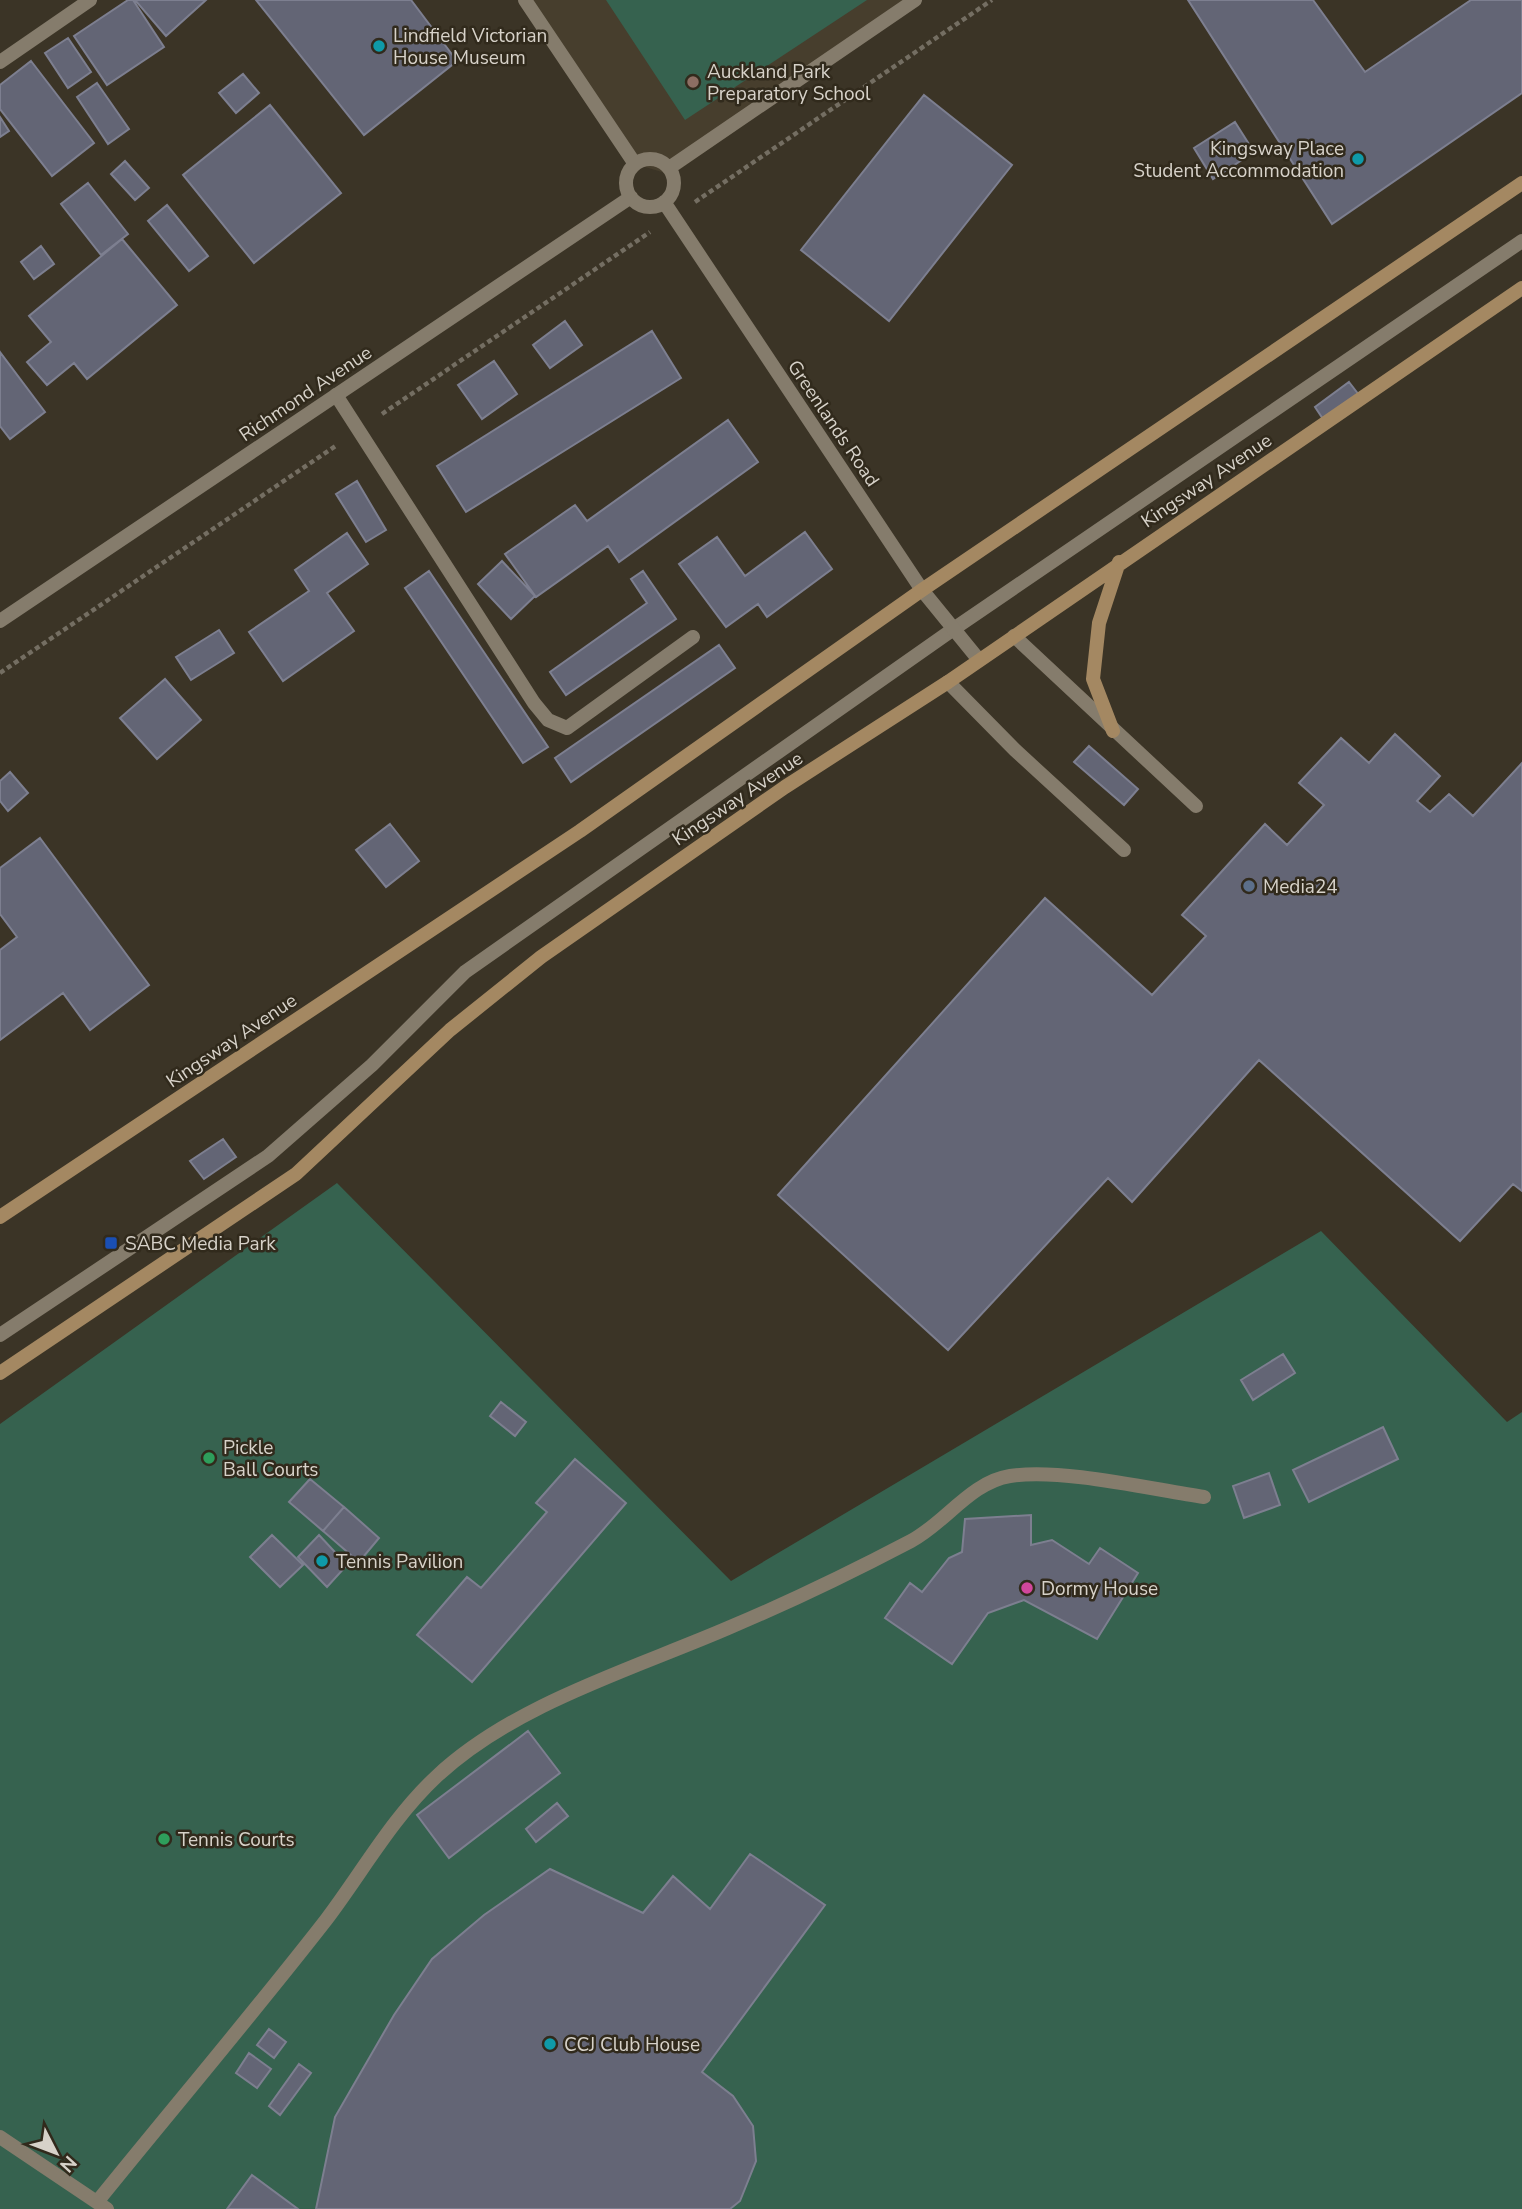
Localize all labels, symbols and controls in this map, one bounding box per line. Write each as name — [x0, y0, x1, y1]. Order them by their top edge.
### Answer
place label: Lindfield Victorian House Museum — [393, 23, 547, 71]
marker: Lindfield Victorian House Museum — [371, 38, 387, 54]
place label: Auckland Park Preparatory School — [707, 59, 871, 107]
marker: Auckland Park Preparatory School — [685, 74, 701, 90]
place label: Kingsway Place Student Accommodation — [1133, 136, 1344, 184]
marker: Kingsway Place Student Accommodation — [1350, 151, 1366, 167]
street label: Richmond Avenue — [234, 340, 377, 448]
street label: Greenlands Road — [781, 355, 885, 492]
street label: Kingsway Avenue — [1136, 427, 1277, 534]
street label: Kingsway Avenue — [667, 745, 808, 852]
place label: Media24 — [1263, 874, 1338, 900]
marker: Media24 — [1241, 878, 1257, 894]
street label: Kingsway Avenue — [161, 987, 302, 1094]
place label: SABC Media Park — [125, 1231, 276, 1257]
marker: SABC Media Park — [103, 1235, 119, 1251]
place label: Pickle Ball Courts — [223, 1435, 318, 1483]
marker: Pickle Ball Courts — [201, 1450, 217, 1466]
place label: Tennis Pavilion — [336, 1549, 463, 1575]
marker: Tennis Pavilion — [314, 1553, 330, 1569]
place label: Dormy House — [1041, 1576, 1158, 1602]
marker: Dormy House — [1019, 1580, 1035, 1596]
place label: Tennis Courts — [178, 1827, 295, 1853]
marker: Tennis Courts — [156, 1831, 172, 1847]
place label: CCJ Club House — [564, 2032, 700, 2058]
marker: CCJ Club House — [542, 2036, 558, 2052]
north arrow — [21, 2118, 91, 2188]
text: N — [53, 2150, 82, 2178]

